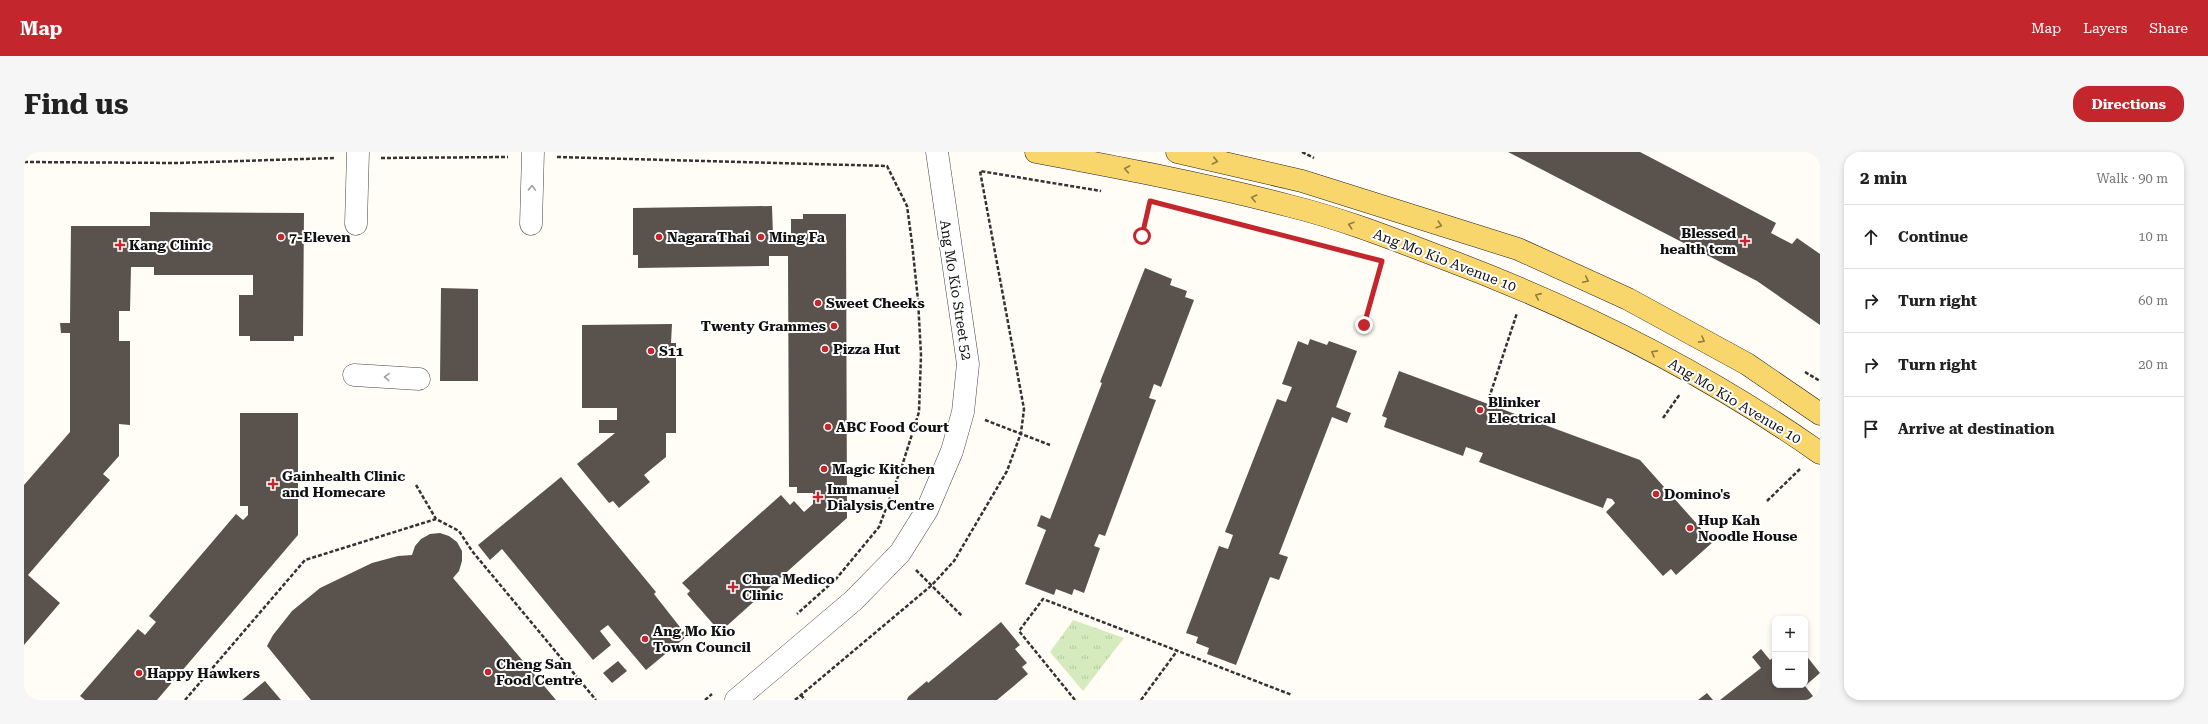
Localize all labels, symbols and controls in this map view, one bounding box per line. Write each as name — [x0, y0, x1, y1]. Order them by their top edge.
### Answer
text: Map — [20, 17, 62, 40]
text: Map — [2031, 20, 2061, 36]
text: Layers — [2083, 20, 2127, 36]
text: Share — [2149, 20, 2188, 36]
button: Directions — [2073, 86, 2184, 122]
text: Find us — [24, 88, 128, 121]
one-way arrow — [1212, 156, 1219, 164]
one-way arrow — [1124, 166, 1130, 174]
text: 2 min — [1860, 168, 1907, 188]
text: Walk · 90 m — [2096, 171, 2168, 186]
one-way arrow — [527, 185, 536, 191]
one-way arrow — [1251, 194, 1257, 202]
street label: Ang Mo Kio Street 52 — [937, 219, 975, 361]
one-way arrow — [1435, 220, 1442, 229]
one-way arrow — [1347, 221, 1354, 230]
street label: Ang Mo Kio Avenue 10 — [1371, 225, 1519, 295]
place label: Blessed health tcm — [1660, 225, 1737, 257]
icon: ahead — [1860, 226, 1882, 248]
route start — [1133, 227, 1151, 245]
text: Continue — [1898, 228, 1968, 246]
place label: 7-Eleven — [289, 229, 351, 245]
place label: NagaraThai — [667, 229, 750, 245]
place label: Ming Fa — [769, 229, 826, 245]
text: 10 m — [2138, 229, 2168, 244]
marker: 7-Eleven — [276, 232, 286, 242]
marker: NagaraThai — [654, 232, 664, 242]
marker: Ming Fa — [756, 232, 766, 242]
marker: Blessed health tcm — [1739, 235, 1751, 247]
place label: Kang Clinic — [129, 237, 211, 253]
marker: Kang Clinic — [114, 239, 126, 251]
one-way arrow — [1582, 275, 1590, 283]
icon: right — [1860, 290, 1882, 312]
text: Turn right — [1898, 292, 1977, 310]
one-way arrow — [1534, 293, 1542, 301]
text: 60 m — [2138, 293, 2168, 308]
place label: Sweet Cheeks — [826, 295, 925, 311]
marker: Sweet Cheeks — [813, 298, 823, 308]
route end — [1355, 316, 1373, 334]
place label: Twenty Grammes — [701, 318, 826, 334]
marker: Twenty Grammes — [829, 321, 839, 331]
one-way arrow — [1698, 335, 1705, 342]
place label: Pizza Hut — [833, 341, 900, 357]
place label: S11 — [659, 343, 684, 359]
marker: Pizza Hut — [820, 344, 830, 354]
marker: S11 — [646, 346, 656, 356]
one-way arrow — [1651, 350, 1658, 358]
icon: right — [1860, 354, 1882, 376]
street label: Ang Mo Kio Avenue 10 — [1666, 355, 1804, 447]
text: Turn right — [1898, 356, 1977, 374]
text: 20 m — [2138, 357, 2168, 372]
one-way arrow — [384, 373, 390, 382]
place label: Blinker Electrical — [1488, 394, 1556, 426]
marker: Blinker Electrical — [1475, 405, 1485, 415]
icon: arrive — [1860, 418, 1882, 440]
place label: ABC Food Court — [836, 419, 949, 435]
text: Arrive at destination — [1898, 420, 2054, 438]
marker: ABC Food Court — [823, 422, 833, 432]
place label: Magic Kitchen — [832, 461, 936, 477]
marker: Magic Kitchen — [819, 464, 829, 474]
place label: Gainhealth Clinic and Homecare — [282, 468, 405, 500]
marker: Gainhealth Clinic and Homecare — [267, 478, 279, 490]
place label: Immanuel Dialysis Centre — [827, 481, 934, 513]
place label: Domino's — [1664, 486, 1730, 502]
marker: Domino's — [1651, 489, 1661, 499]
marker: Immanuel Dialysis Centre — [812, 491, 824, 503]
place label: Hup Kah Noodle House — [1698, 512, 1798, 544]
marker: Hup Kah Noodle House — [1685, 523, 1695, 533]
place label: Chua Medico Clinic — [742, 571, 835, 603]
marker: Chua Medico Clinic — [727, 581, 739, 593]
map controls — [1772, 616, 1808, 688]
button: + — [1772, 616, 1808, 652]
place label: Ang Mo Kio Town Council — [653, 623, 751, 655]
marker: Ang Mo Kio Town Council — [640, 634, 650, 644]
button: − — [1772, 652, 1808, 688]
place label: Cheng San Food Centre — [496, 656, 583, 688]
place label: Happy Hawkers — [147, 665, 260, 681]
marker: Cheng San Food Centre — [483, 667, 493, 677]
marker: Happy Hawkers — [134, 668, 144, 678]

